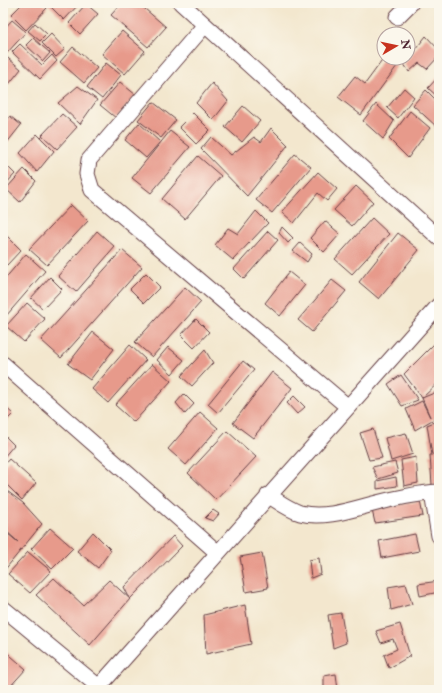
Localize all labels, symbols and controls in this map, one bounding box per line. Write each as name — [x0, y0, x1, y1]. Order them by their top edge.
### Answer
north arrow — [376, 26, 416, 66]
text: N — [398, 38, 413, 52]

